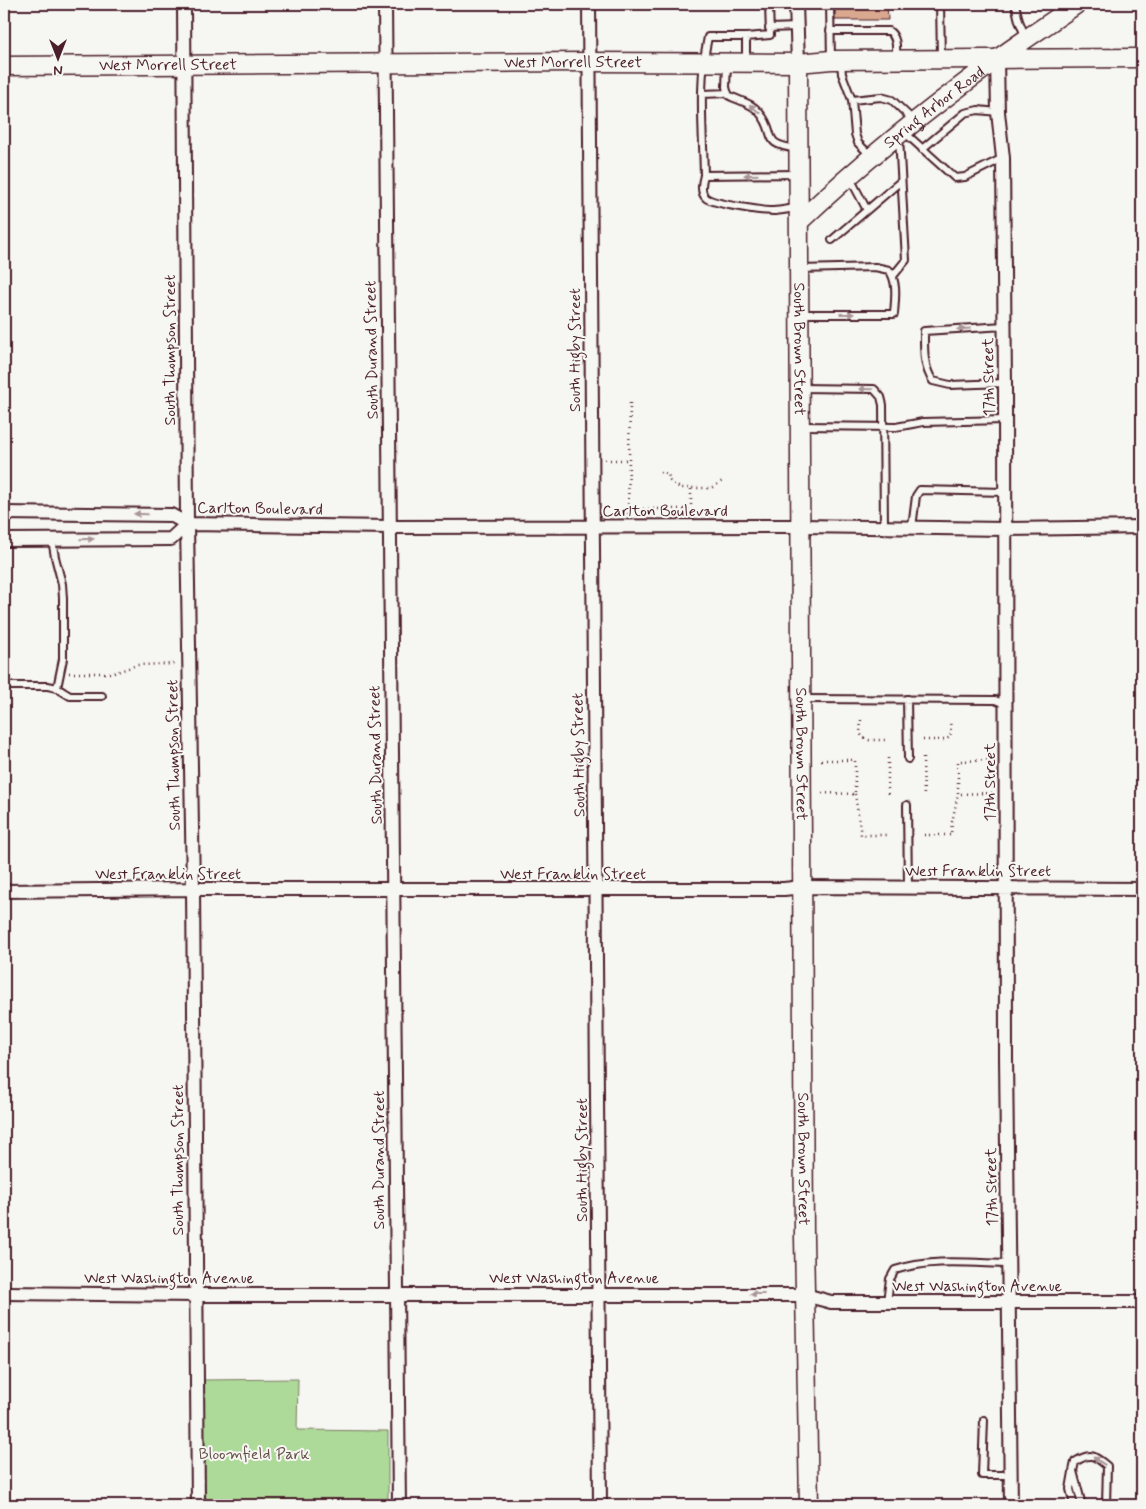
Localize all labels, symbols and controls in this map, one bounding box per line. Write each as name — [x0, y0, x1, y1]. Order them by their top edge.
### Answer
north arrow — [32, 32, 82, 82]
street label: West Morrell Street — [504, 51, 643, 73]
street label: West Morrell Street — [99, 54, 238, 76]
text: N — [53, 61, 63, 79]
street label: Spring Arbor Road — [879, 61, 989, 153]
one-way arrow — [748, 104, 761, 114]
one-way arrow — [742, 171, 758, 179]
street label: South Thompson Street — [160, 274, 181, 426]
street label: South Durand Street — [360, 280, 384, 420]
street label: South Brown Street — [789, 282, 810, 416]
street label: South Higby Street — [565, 288, 587, 412]
one-way arrow — [839, 310, 855, 318]
one-way arrow — [956, 325, 972, 333]
street label: 17th Street — [978, 337, 1000, 417]
one-way arrow — [858, 385, 874, 393]
street label: Carlton Boulevard — [197, 497, 323, 521]
street label: Carlton Boulevard — [602, 501, 728, 522]
one-way arrow — [133, 510, 149, 518]
one-way arrow — [80, 535, 96, 543]
street label: South Thompson Street — [162, 679, 186, 831]
street label: South Durand Street — [364, 685, 388, 825]
street label: South Brown Street — [791, 687, 812, 821]
street label: South Higby Street — [567, 693, 592, 817]
street label: 17th Street — [980, 742, 1001, 821]
street label: West Franklin Street — [905, 861, 1051, 882]
street label: West Franklin Street — [95, 864, 241, 885]
street label: West Franklin Street — [500, 864, 646, 885]
street label: South Thompson Street — [168, 1084, 189, 1236]
street label: South Durand Street — [369, 1091, 390, 1229]
street label: South Brown Street — [793, 1092, 814, 1226]
street label: South Higby Street — [572, 1098, 594, 1222]
street label: 17th Street — [981, 1147, 1003, 1227]
street label: West Washington Avenue — [84, 1268, 254, 1290]
street label: West Washington Avenue — [489, 1268, 659, 1290]
street label: West Washington Avenue — [892, 1276, 1062, 1298]
one-way arrow — [748, 1290, 764, 1298]
park label: Bloomfield Park — [198, 1444, 310, 1465]
one-way arrow — [1092, 1456, 1106, 1466]

